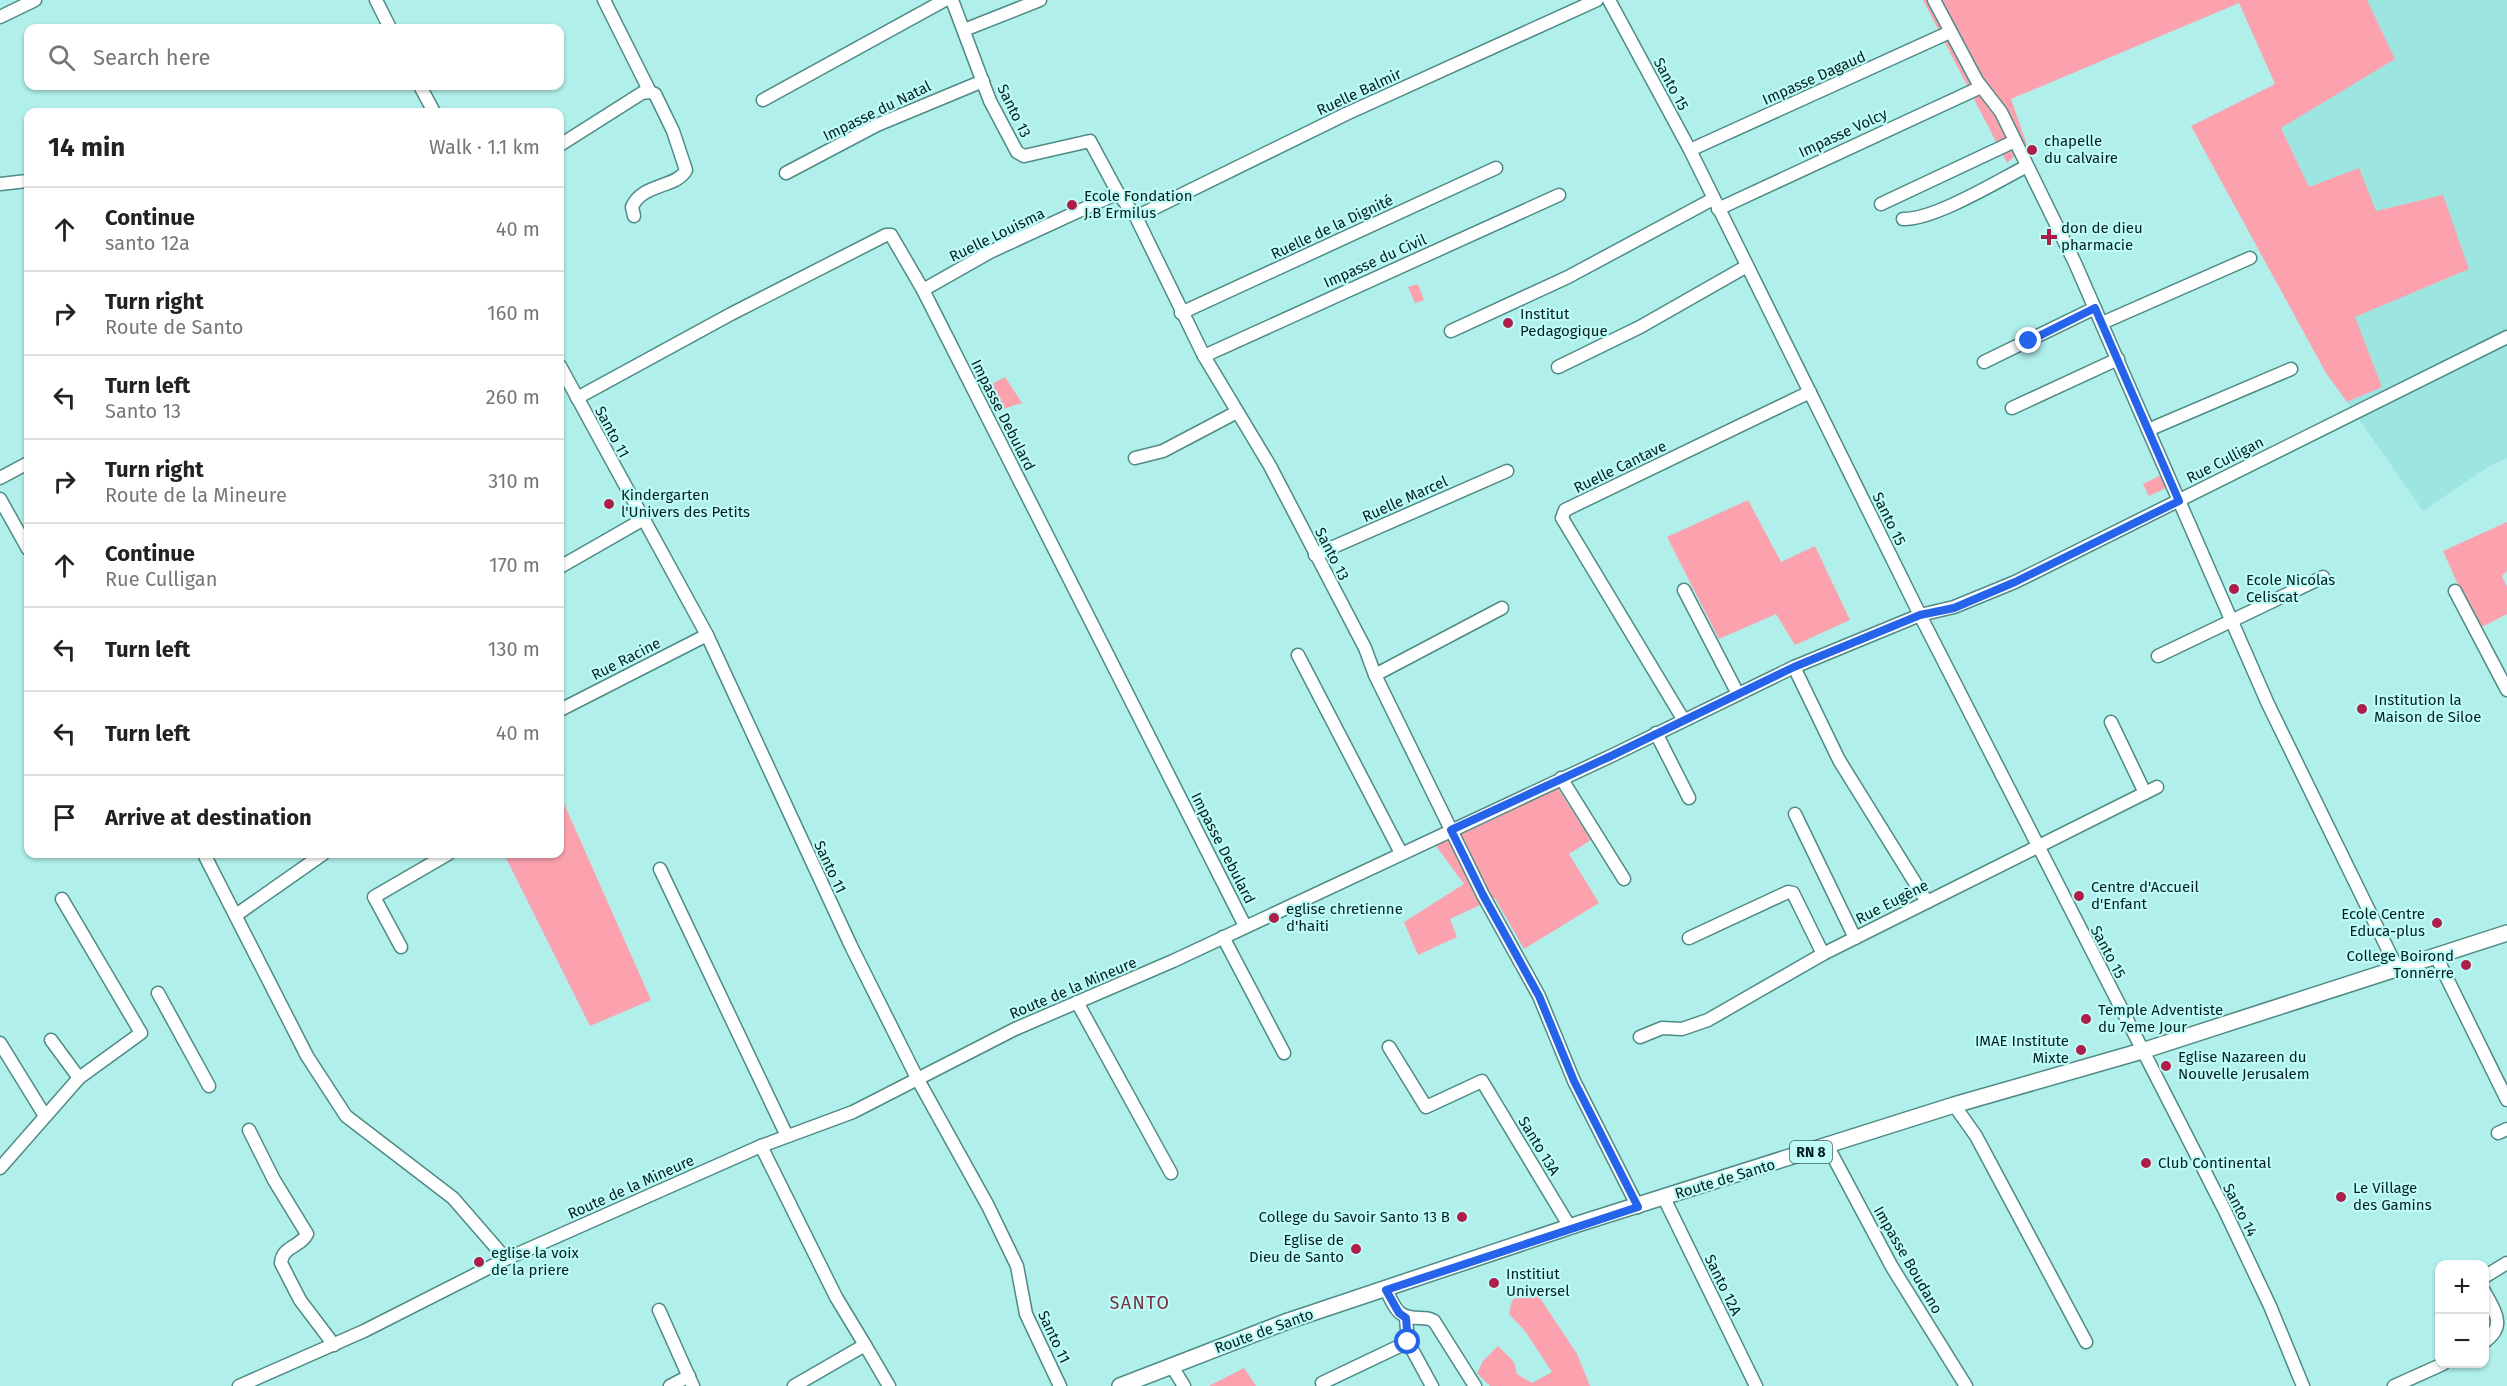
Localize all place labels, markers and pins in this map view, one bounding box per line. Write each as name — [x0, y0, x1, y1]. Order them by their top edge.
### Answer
place label: chapelle du calvaire — [2044, 132, 2118, 167]
marker: chapelle du calvaire — [2025, 143, 2039, 157]
place label: Ecole Fondation J.B Ermilus — [1084, 187, 1193, 222]
marker: Ecole Fondation J.B Ermilus — [1065, 198, 1079, 212]
place label: don de dieu pharmacie — [2061, 219, 2143, 254]
marker: don de dieu pharmacie — [2042, 230, 2056, 244]
place label: Institut Pedagogique — [1520, 305, 1608, 340]
marker: Institut Pedagogique — [1501, 316, 1515, 330]
place label: Kindergarten l'Univers des Petits — [621, 486, 750, 521]
marker: Kindergarten l'Univers des Petits — [602, 497, 616, 511]
place label: Ecole Nicolas Celiscat — [2246, 571, 2335, 606]
marker: Ecole Nicolas Celiscat — [2227, 582, 2241, 596]
place label: Institution la Maison de Siloe — [2374, 691, 2481, 726]
marker: Institution la Maison de Siloe — [2355, 702, 2369, 716]
place label: Centre d'Accueil d'Enfant — [2091, 878, 2199, 913]
marker: Centre d'Accueil d'Enfant — [2072, 889, 2086, 903]
place label: eglise chretienne d'haiti — [1286, 900, 1403, 935]
place label: Ecole Centre Educa-plus — [2341, 905, 2425, 940]
marker: eglise chretienne d'haiti — [1267, 911, 1281, 925]
marker: Ecole Centre Educa-plus — [2430, 916, 2444, 930]
place label: College Boirond Tonnerre — [2347, 947, 2454, 982]
marker: College Boirond Tonnerre — [2459, 958, 2473, 972]
place label: Temple Adventiste du 7eme Jour — [2098, 1001, 2223, 1036]
marker: Temple Adventiste du 7eme Jour — [2079, 1012, 2093, 1026]
place label: IMAE Institute Mixte — [1975, 1032, 2069, 1067]
marker: IMAE Institute Mixte — [2074, 1043, 2088, 1057]
place label: Eglise Nazareen du Nouvelle Jerusalem — [2178, 1048, 2310, 1083]
marker: Eglise Nazareen du Nouvelle Jerusalem — [2159, 1059, 2173, 1073]
place label: Club Continental — [2158, 1154, 2272, 1172]
marker: Club Continental — [2139, 1156, 2153, 1170]
place label: Le Village des Gamins — [2353, 1179, 2432, 1214]
marker: Le Village des Gamins — [2334, 1190, 2348, 1204]
place label: College du Savoir Santo 13 B — [1259, 1208, 1450, 1226]
marker: College du Savoir Santo 13 B — [1455, 1210, 1469, 1224]
place label: Eglise de Dieu de Santo — [1249, 1231, 1344, 1266]
marker: Eglise de Dieu de Santo — [1349, 1242, 1363, 1256]
place label: eglise la voix de la priere — [491, 1244, 580, 1279]
marker: eglise la voix de la priere — [472, 1255, 486, 1269]
place label: Institiut Universel — [1506, 1265, 1570, 1300]
marker: Institiut Universel — [1487, 1276, 1501, 1290]

